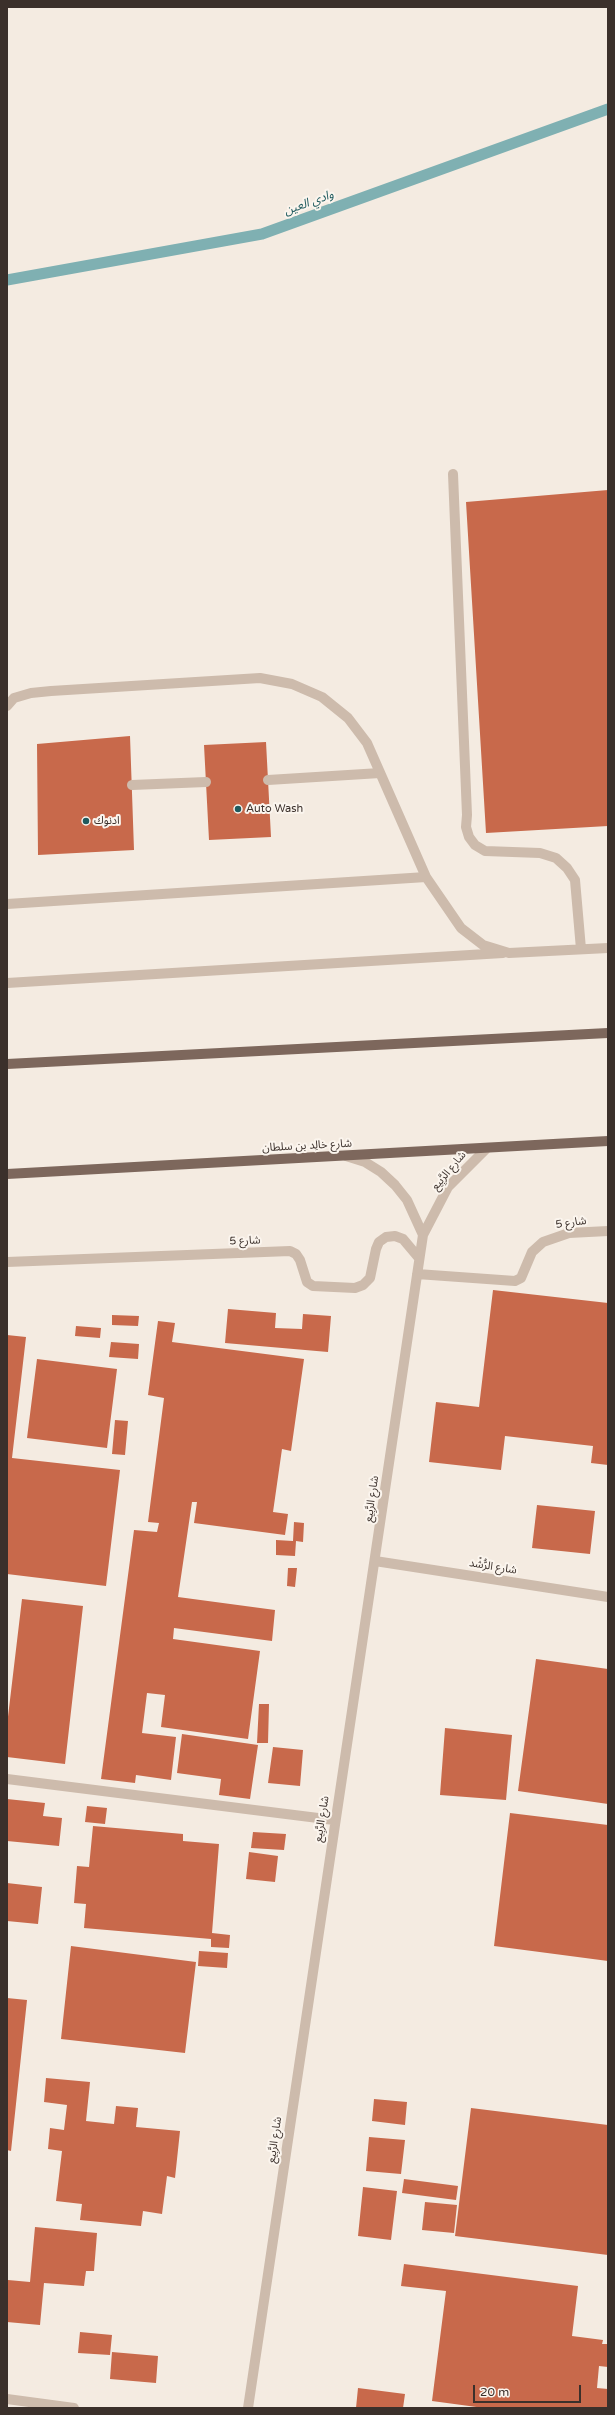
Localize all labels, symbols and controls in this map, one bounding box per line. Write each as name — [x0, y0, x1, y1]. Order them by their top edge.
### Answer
water label: وادي العين — [282, 187, 336, 219]
place label: Auto Wash — [246, 802, 303, 816]
marker: Auto Wash — [233, 804, 243, 814]
place label: ادنوك — [94, 814, 120, 828]
marker: ادنوك — [81, 816, 91, 826]
street label: شارع خالِد بن سلطان — [262, 1137, 352, 1155]
street label: شارع الرَّبِيع — [429, 1149, 469, 1193]
street label: شارع 5 — [555, 1214, 587, 1232]
street label: شارع 5 — [229, 1234, 261, 1248]
street label: شارع الرَّبِيع — [362, 1475, 382, 1523]
street label: شارع الرُّشْد — [468, 1557, 518, 1577]
street label: شارع الرَّبِيع — [312, 1795, 332, 1843]
street label: شارع الرَّبِيع — [265, 2116, 285, 2164]
scale bar — [475, 2377, 583, 2403]
text: 20 m — [480, 2385, 509, 2399]

